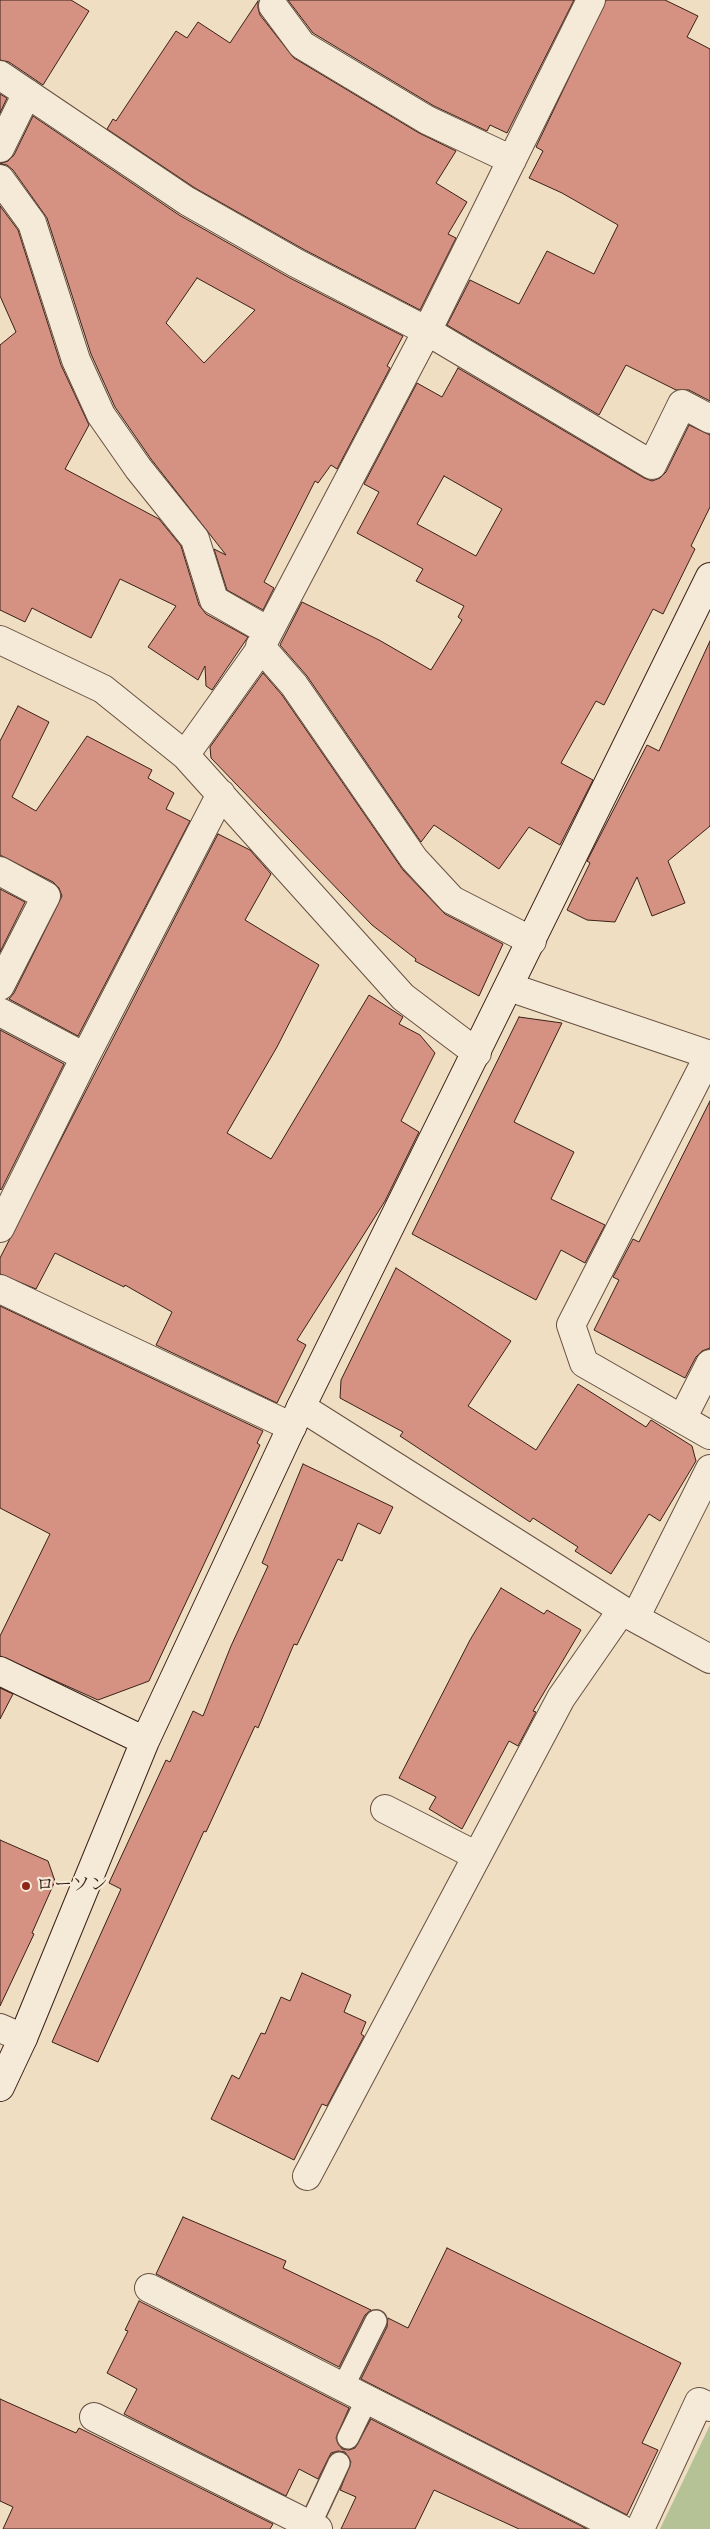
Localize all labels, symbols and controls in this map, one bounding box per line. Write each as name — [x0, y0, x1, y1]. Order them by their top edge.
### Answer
place label: ローソン — [36, 1875, 108, 1897]
marker: ローソン — [20, 1880, 32, 1892]

